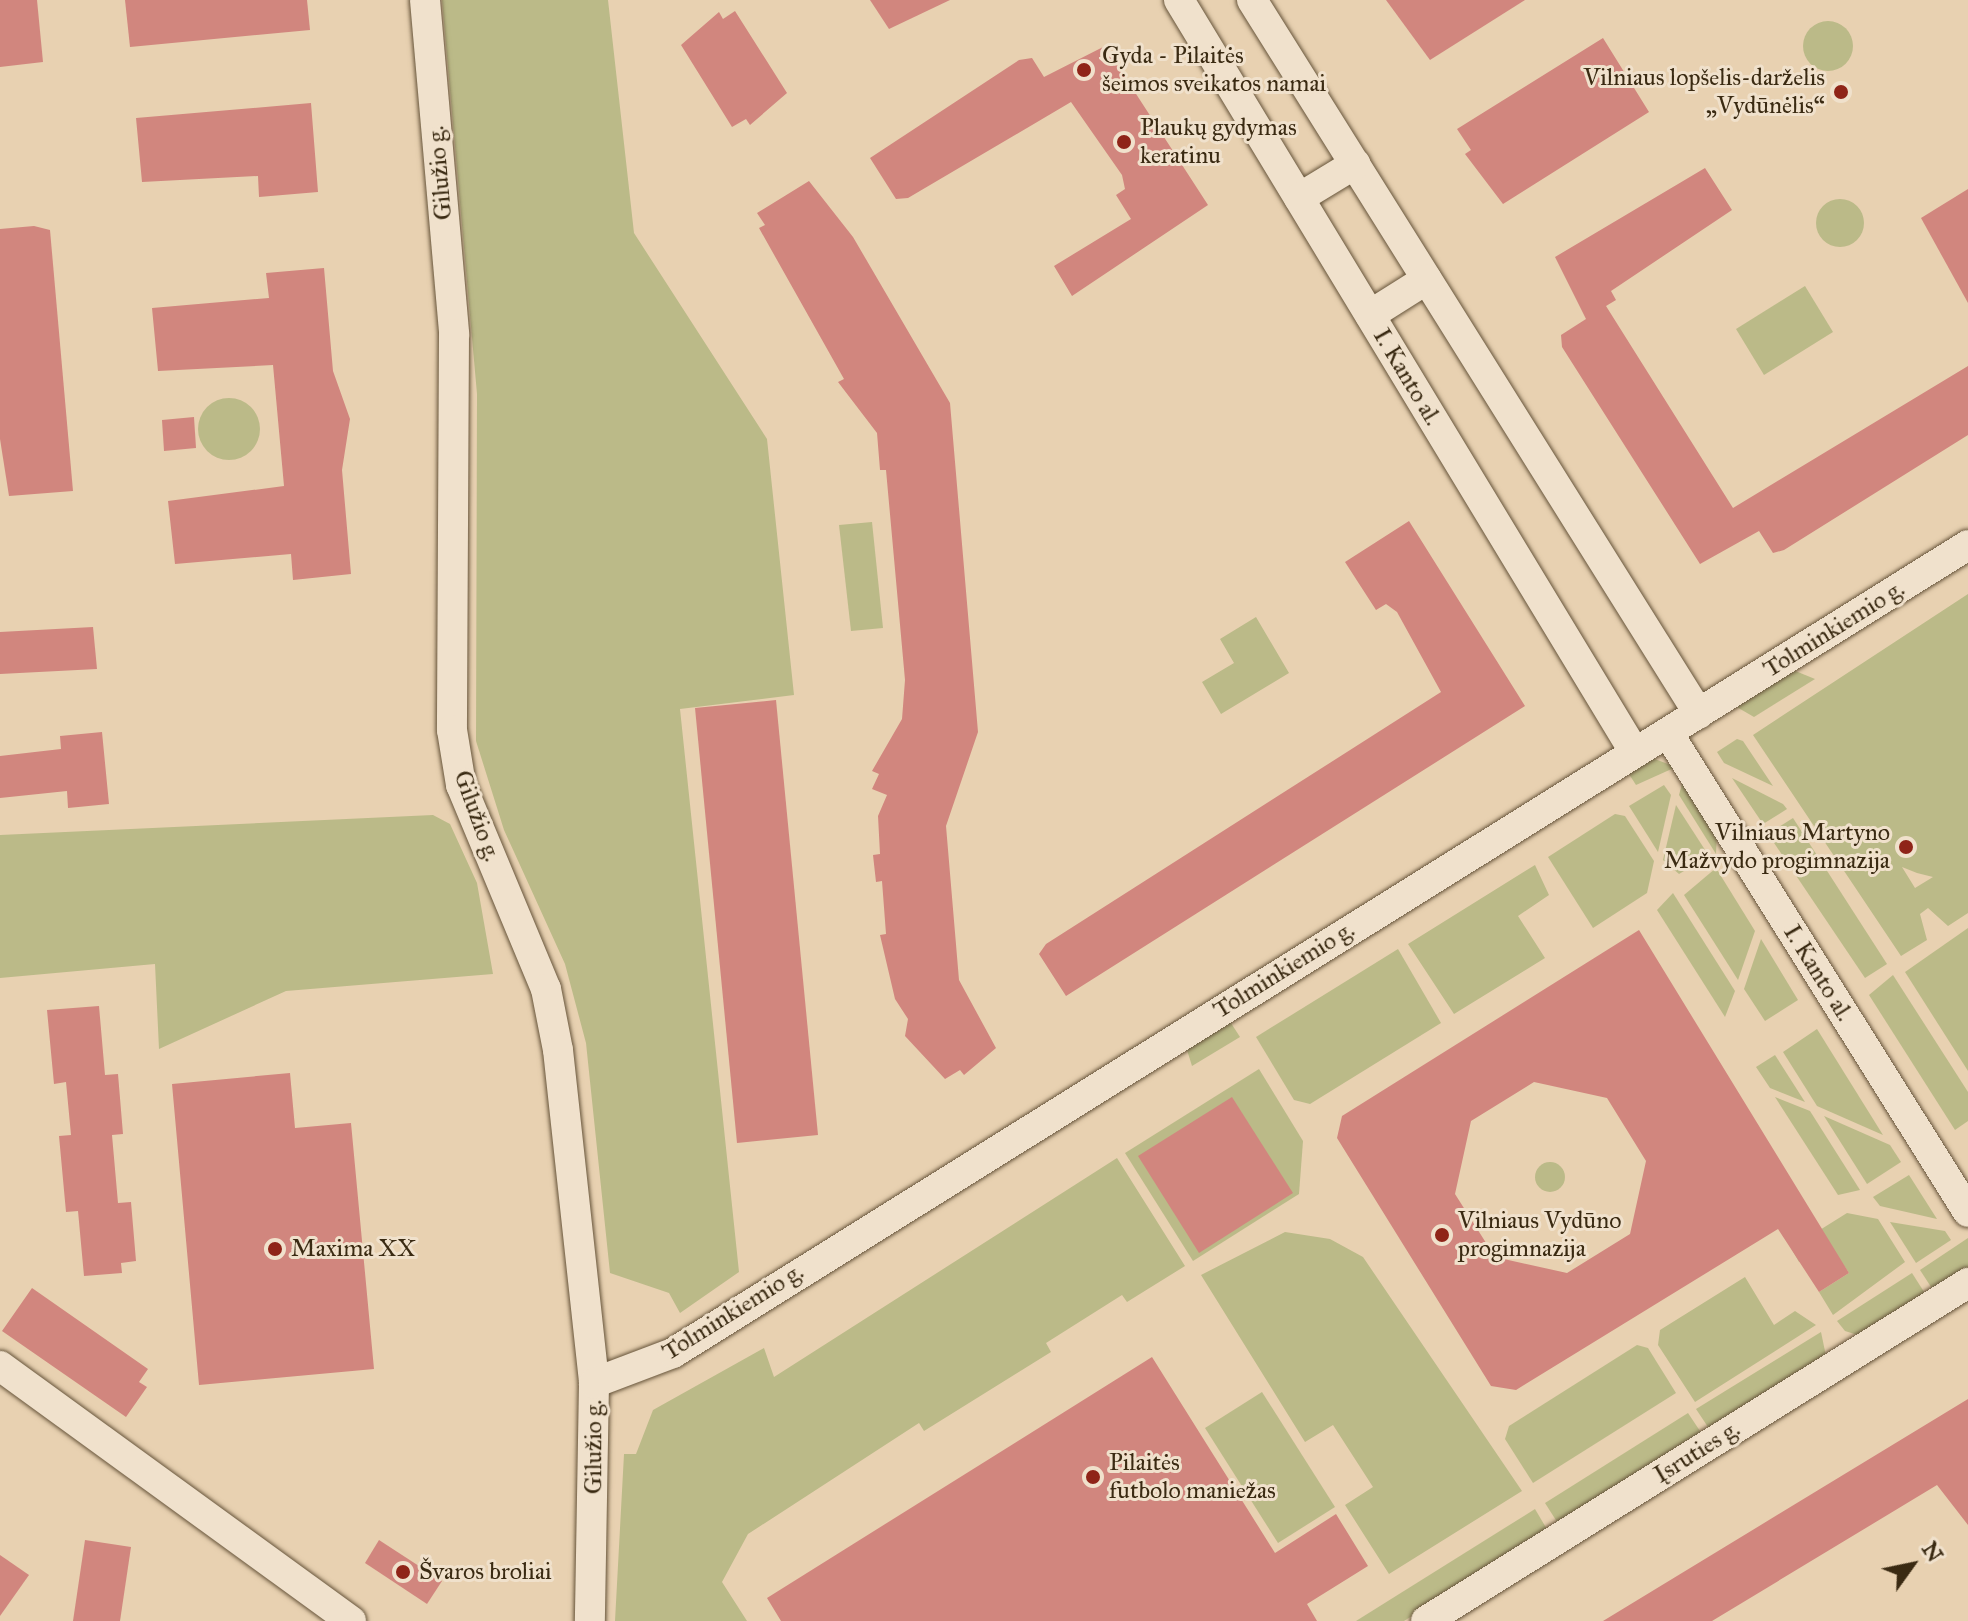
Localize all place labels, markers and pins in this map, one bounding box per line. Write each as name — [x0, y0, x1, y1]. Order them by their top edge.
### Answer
place label: Gyda - Pilaitės šeimos sveikatos namai — [1102, 42, 1326, 98]
marker: Gyda - Pilaitės šeimos sveikatos namai — [1073, 59, 1095, 81]
place label: Vilniaus lopšelis-darželis „Vydūnėlis“ — [1584, 64, 1825, 120]
marker: Vilniaus lopšelis-darželis „Vydūnėlis“ — [1832, 83, 1850, 101]
place label: Plaukų gydymas keratinu — [1140, 114, 1297, 170]
marker: Plaukų gydymas keratinu — [1115, 133, 1133, 151]
place label: Vilniaus Martyno Mažvydo progimnazija — [1664, 819, 1890, 875]
marker: Vilniaus Martyno Mažvydo progimnazija — [1897, 838, 1915, 856]
place label: Vilniaus Vydūno progimnazija — [1458, 1207, 1621, 1263]
marker: Vilniaus Vydūno progimnazija — [1433, 1226, 1451, 1244]
place label: Maxima XX — [291, 1235, 416, 1263]
marker: Maxima XX — [266, 1240, 284, 1258]
place label: Pilaitės futbolo maniežas — [1109, 1449, 1276, 1505]
marker: Pilaitės futbolo maniežas — [1084, 1468, 1102, 1486]
place label: Švaros broliai — [419, 1558, 552, 1586]
marker: Švaros broliai — [394, 1563, 412, 1581]

